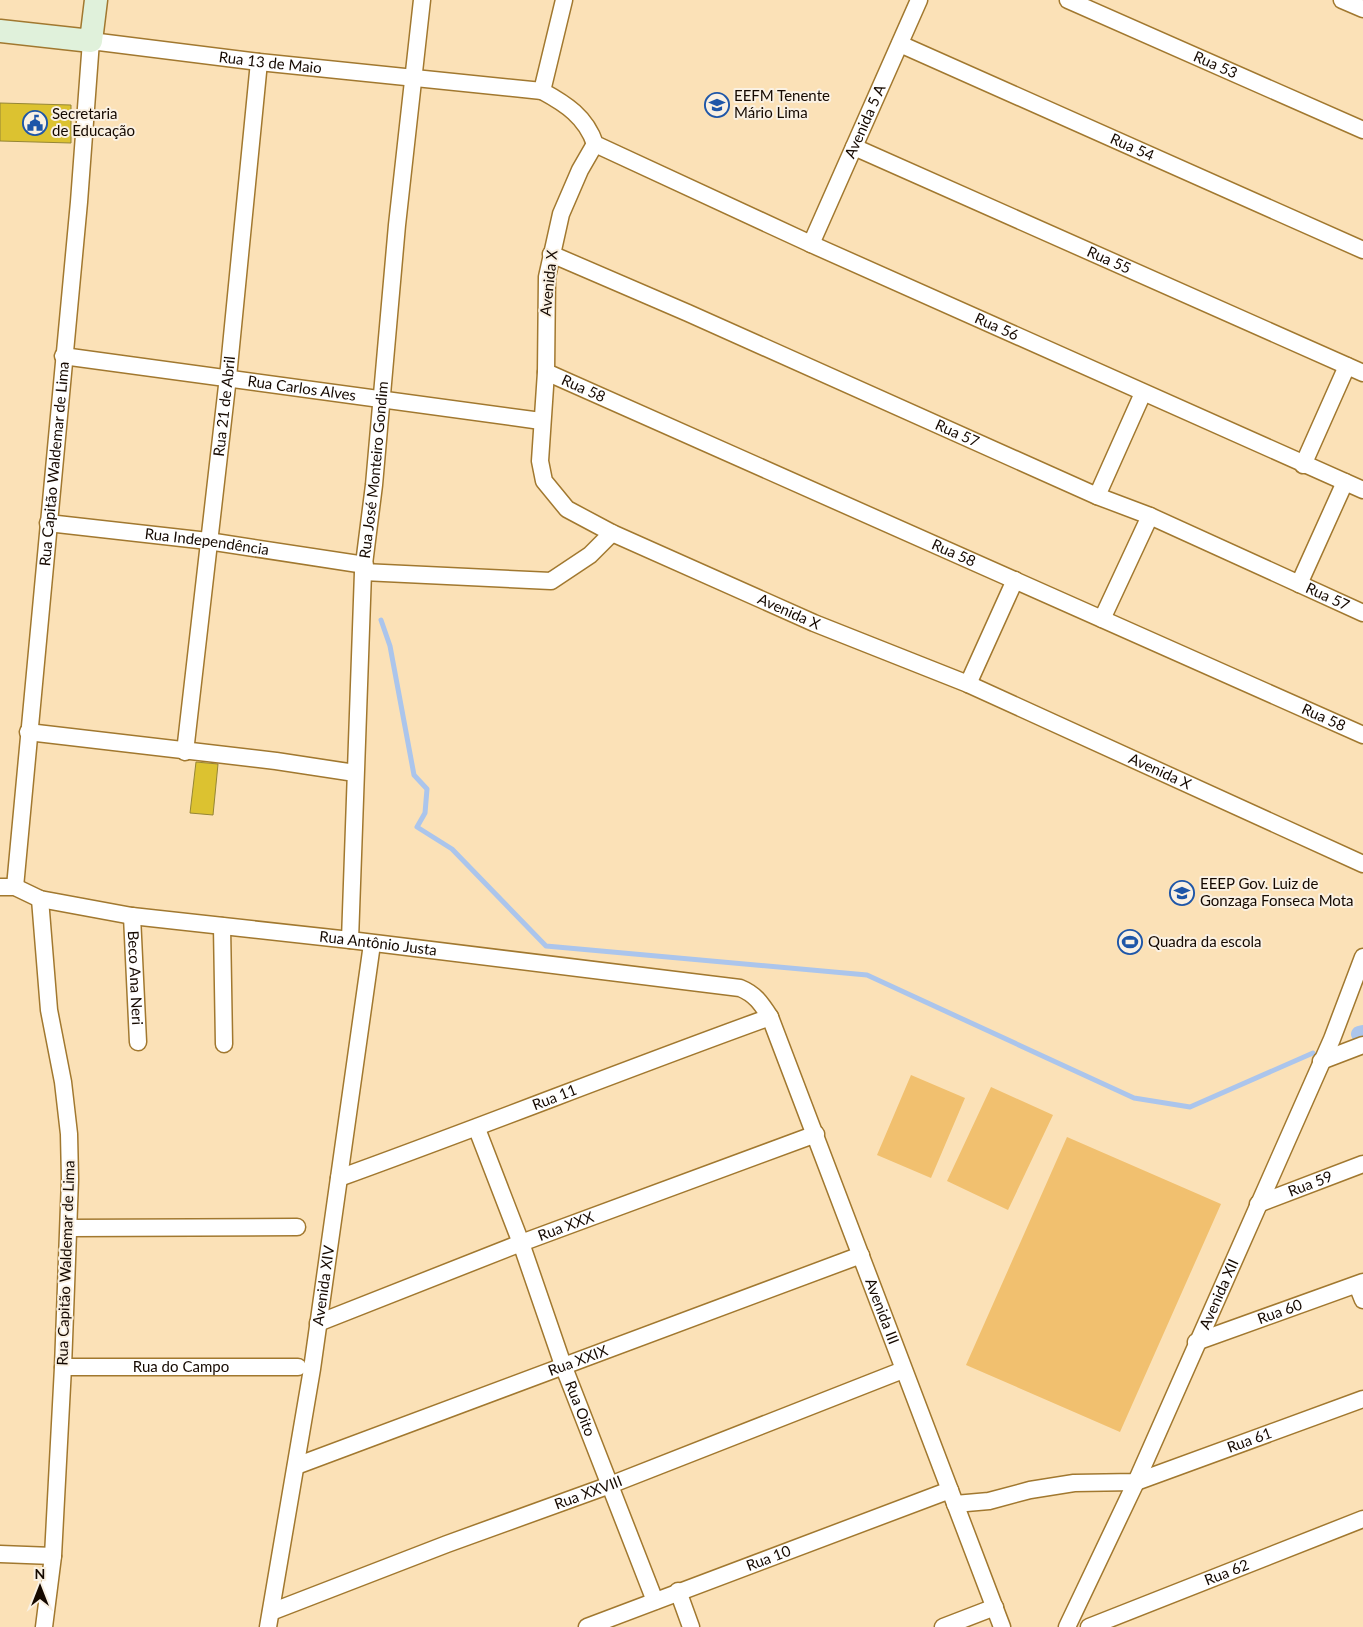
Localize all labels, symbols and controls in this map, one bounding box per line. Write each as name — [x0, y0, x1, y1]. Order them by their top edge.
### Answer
street label: Rua 53 — [1191, 46, 1240, 82]
street label: Rua 13 de Maio — [218, 47, 323, 76]
street label: Avenida 5 A — [840, 81, 889, 161]
place label: EEFM Tenente Mário Lima — [734, 86, 830, 121]
school or university icon: EEFM Tenente Mário Lima — [704, 92, 730, 118]
place label: Secretaria de Educação — [52, 104, 135, 139]
public building icon: Secretaria de Educação — [22, 110, 48, 136]
street label: Rua 54 — [1108, 129, 1158, 164]
street label: Rua 55 — [1085, 242, 1134, 277]
street label: Avenida X — [536, 249, 560, 317]
street label: Rua 56 — [972, 308, 1022, 344]
street label: Rua 21 de Abril — [209, 355, 238, 457]
street label: Rua Capitão Waldemar de Lima — [35, 361, 72, 567]
street label: Rua 58 — [559, 370, 609, 405]
street label: Rua Carlos Alves — [247, 371, 357, 404]
street label: Rua José Monteiro Gondim — [355, 380, 391, 559]
street label: Rua 57 — [933, 415, 983, 450]
street label: Rua Independência — [144, 524, 270, 558]
street label: Rua 58 — [929, 535, 979, 570]
street label: Rua 57 — [1303, 578, 1353, 614]
street label: Avenida X — [755, 589, 823, 633]
street label: Rua 58 — [1299, 699, 1349, 734]
street label: Avenida X — [1126, 749, 1195, 793]
place label: EEEP Gov. Luiz de Gonzaga Fonseca Mota — [1200, 874, 1354, 909]
school or university icon: EEEP Gov. Luiz de Gonzaga Fonseca Mota — [1169, 880, 1195, 906]
street label: Rua Antônio Justa — [319, 927, 438, 959]
sports icon: Quadra da escola — [1117, 929, 1143, 955]
street label: Beco Ana Neri — [125, 930, 147, 1025]
place label: Quadra da escola — [1148, 932, 1261, 950]
street label: Rua 11 — [529, 1080, 579, 1113]
street label: Rua Capitão Waldemar de Lima — [52, 1160, 78, 1366]
street label: Rua 59 — [1285, 1166, 1335, 1200]
street label: Rua XXX — [535, 1207, 596, 1244]
street label: Avenida XIV — [308, 1243, 337, 1327]
street label: Avenida XII — [1195, 1256, 1242, 1332]
street label: Avenida III — [862, 1275, 904, 1347]
street label: Rua 60 — [1255, 1295, 1304, 1327]
street label: Rua XXIX — [545, 1340, 610, 1379]
street label: Rua do Campo — [133, 1357, 229, 1375]
street label: Rua Oito — [562, 1378, 600, 1439]
street label: Rua 61 — [1224, 1423, 1274, 1456]
street label: Rua XXVIII — [552, 1471, 625, 1512]
street label: Rua 10 — [743, 1541, 793, 1574]
street label: Rua 62 — [1202, 1555, 1251, 1589]
north arrow — [15, 1562, 65, 1612]
text: N — [35, 1565, 45, 1582]

